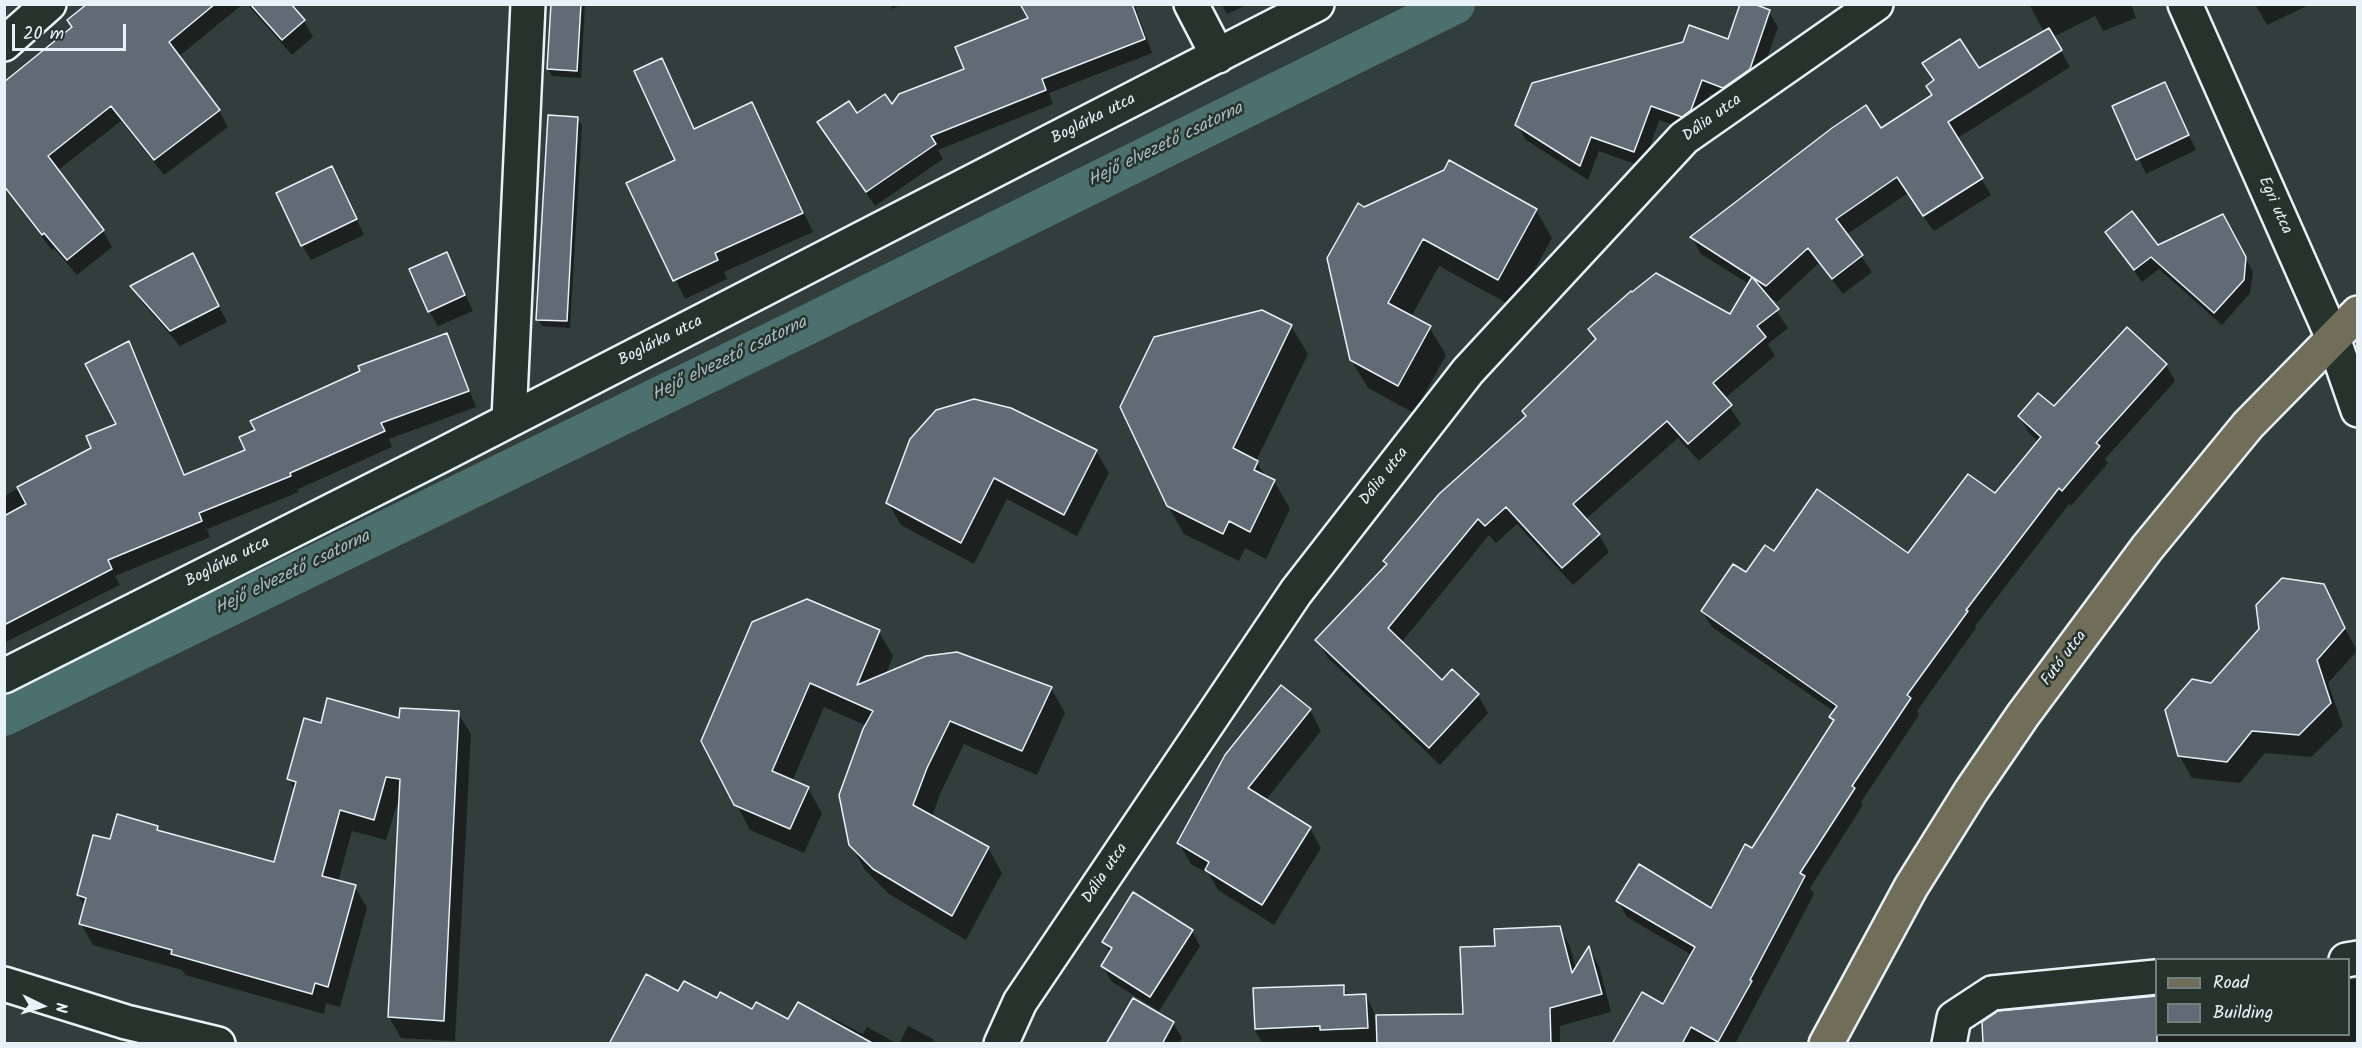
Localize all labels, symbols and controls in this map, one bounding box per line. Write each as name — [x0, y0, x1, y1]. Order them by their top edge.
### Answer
scale bar — [15, 12, 129, 50]
text: 20 m — [23, 20, 64, 49]
street label: Boglárka utca — [1049, 91, 1139, 149]
street label: Dália utca — [1680, 91, 1746, 147]
water label: Hejő elvezető csatorna — [1085, 99, 1247, 193]
street label: Egri utca — [2253, 174, 2295, 238]
street label: Boglárka utca — [616, 313, 706, 371]
water label: Hejő elvezető csatorna — [649, 313, 811, 407]
street label: Dália utca — [1356, 444, 1414, 510]
water label: Hejő elvezető csatorna — [212, 527, 374, 621]
street label: Boglárka utca — [183, 534, 273, 592]
street label: Futó utca — [2038, 628, 2092, 690]
street label: Dália utca — [1079, 840, 1133, 908]
legend — [2155, 958, 2350, 1036]
text: Road — [2213, 969, 2249, 998]
north arrow — [12, 976, 72, 1036]
text: Building — [2213, 999, 2273, 1028]
text: N — [48, 1001, 73, 1014]

